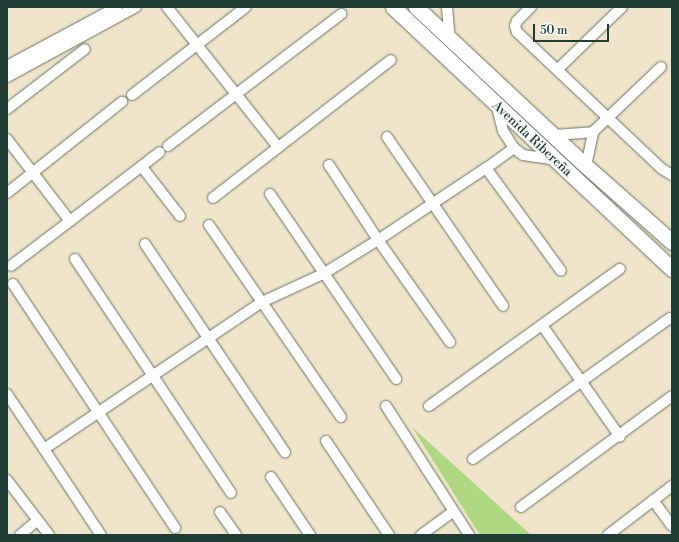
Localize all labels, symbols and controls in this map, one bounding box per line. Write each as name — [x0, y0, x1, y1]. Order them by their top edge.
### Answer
scale bar — [535, 16, 611, 42]
text: 50 m — [540, 23, 568, 38]
street label: Avenida Ribereña — [489, 98, 575, 180]

